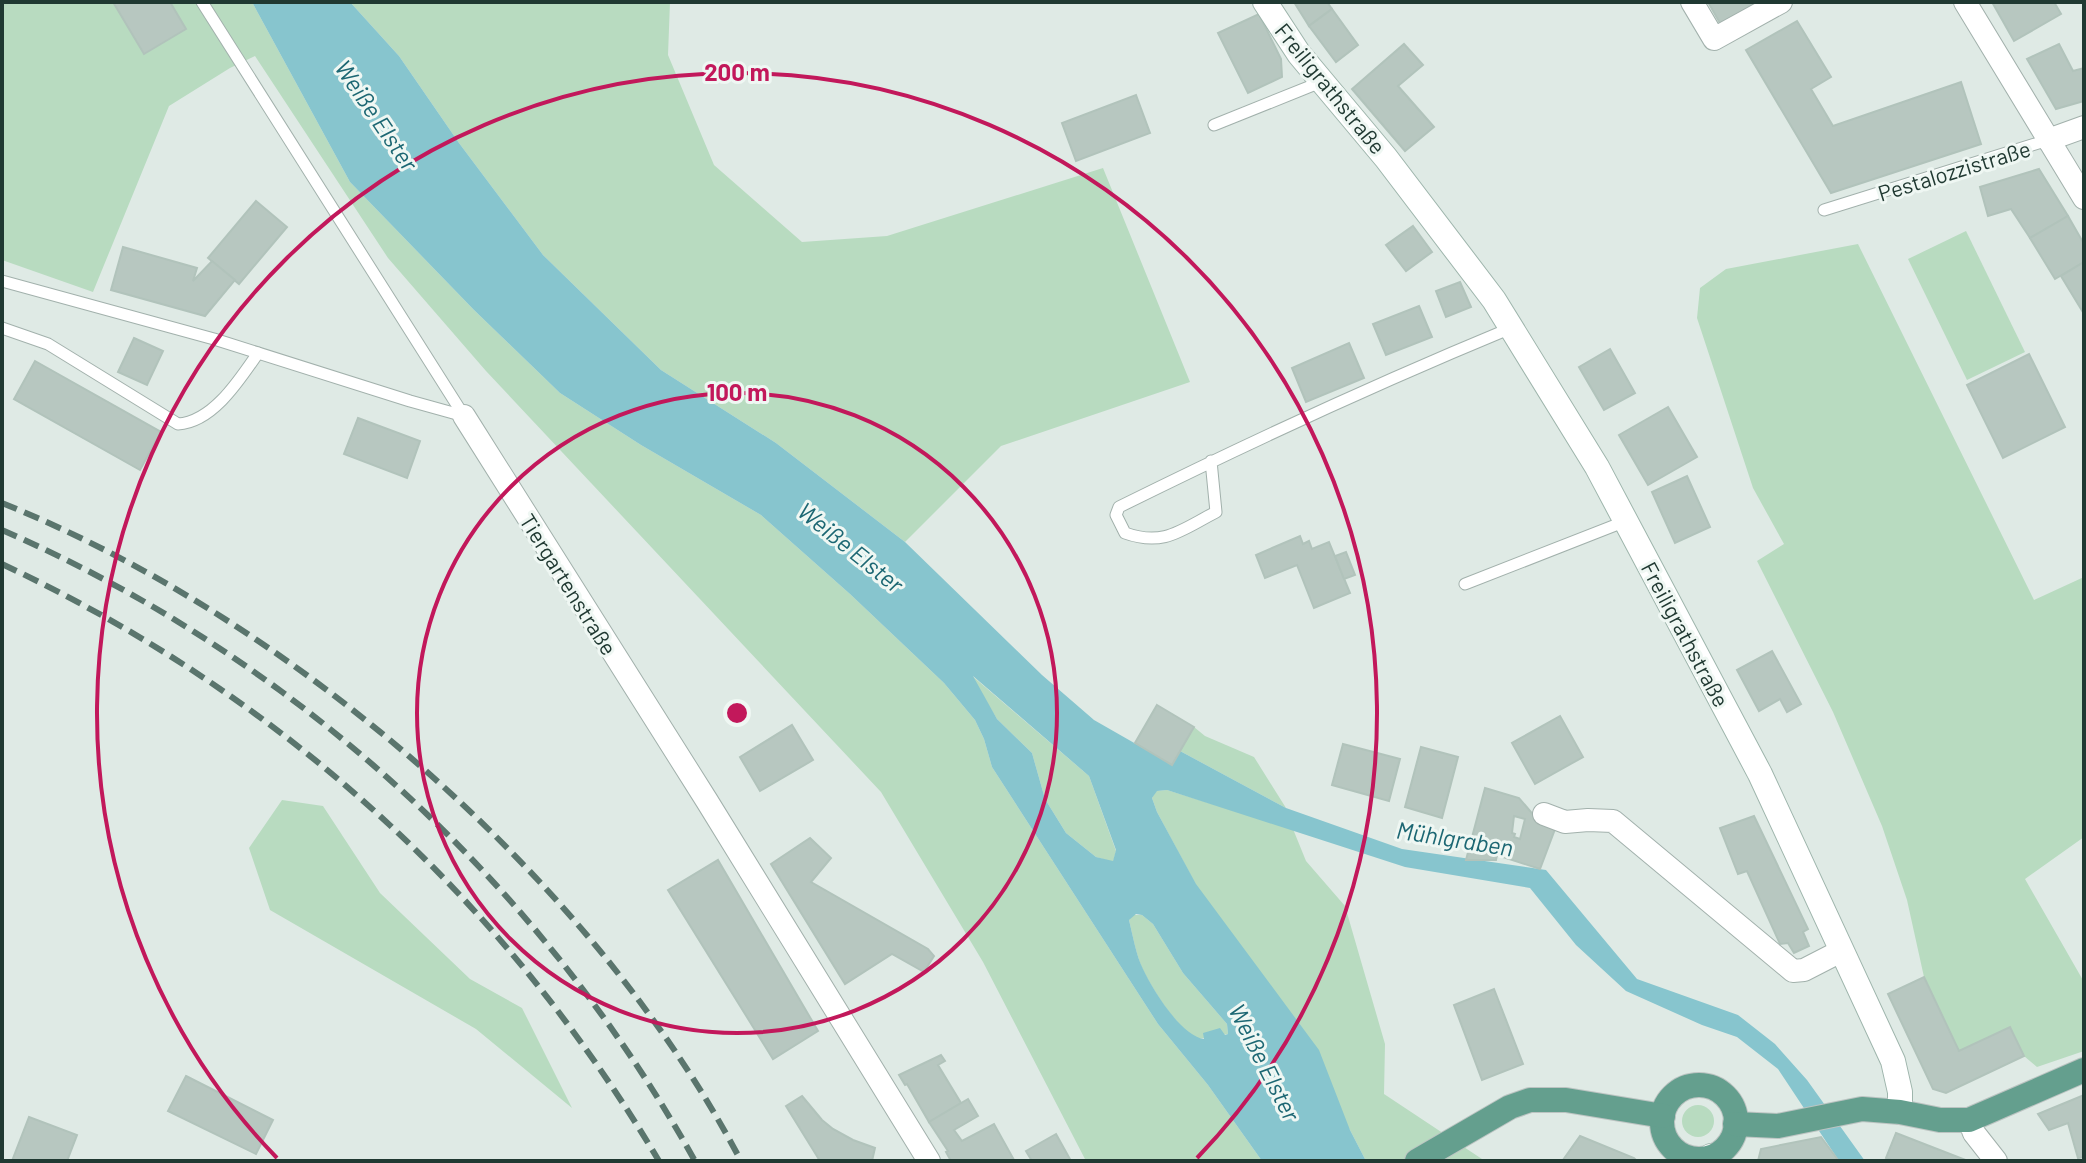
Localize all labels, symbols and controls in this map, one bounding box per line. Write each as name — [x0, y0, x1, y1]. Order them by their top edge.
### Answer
street label: Freiligrathstraße — [1270, 17, 1392, 159]
water label: Weiße Elster — [329, 54, 425, 177]
text: 200 m — [704, 57, 770, 86]
street label: Pestalozzistraße — [1875, 134, 2033, 206]
text: 100 m — [707, 377, 767, 406]
water label: Weiße Elster — [792, 496, 911, 599]
street label: Tiergartenstraße — [515, 509, 623, 659]
street label: Freiligrathstraße — [1637, 557, 1735, 711]
centre of rings — [723, 699, 751, 727]
water label: Mühlgraben — [1394, 814, 1516, 862]
water label: Weiße Elster — [1223, 999, 1308, 1127]

